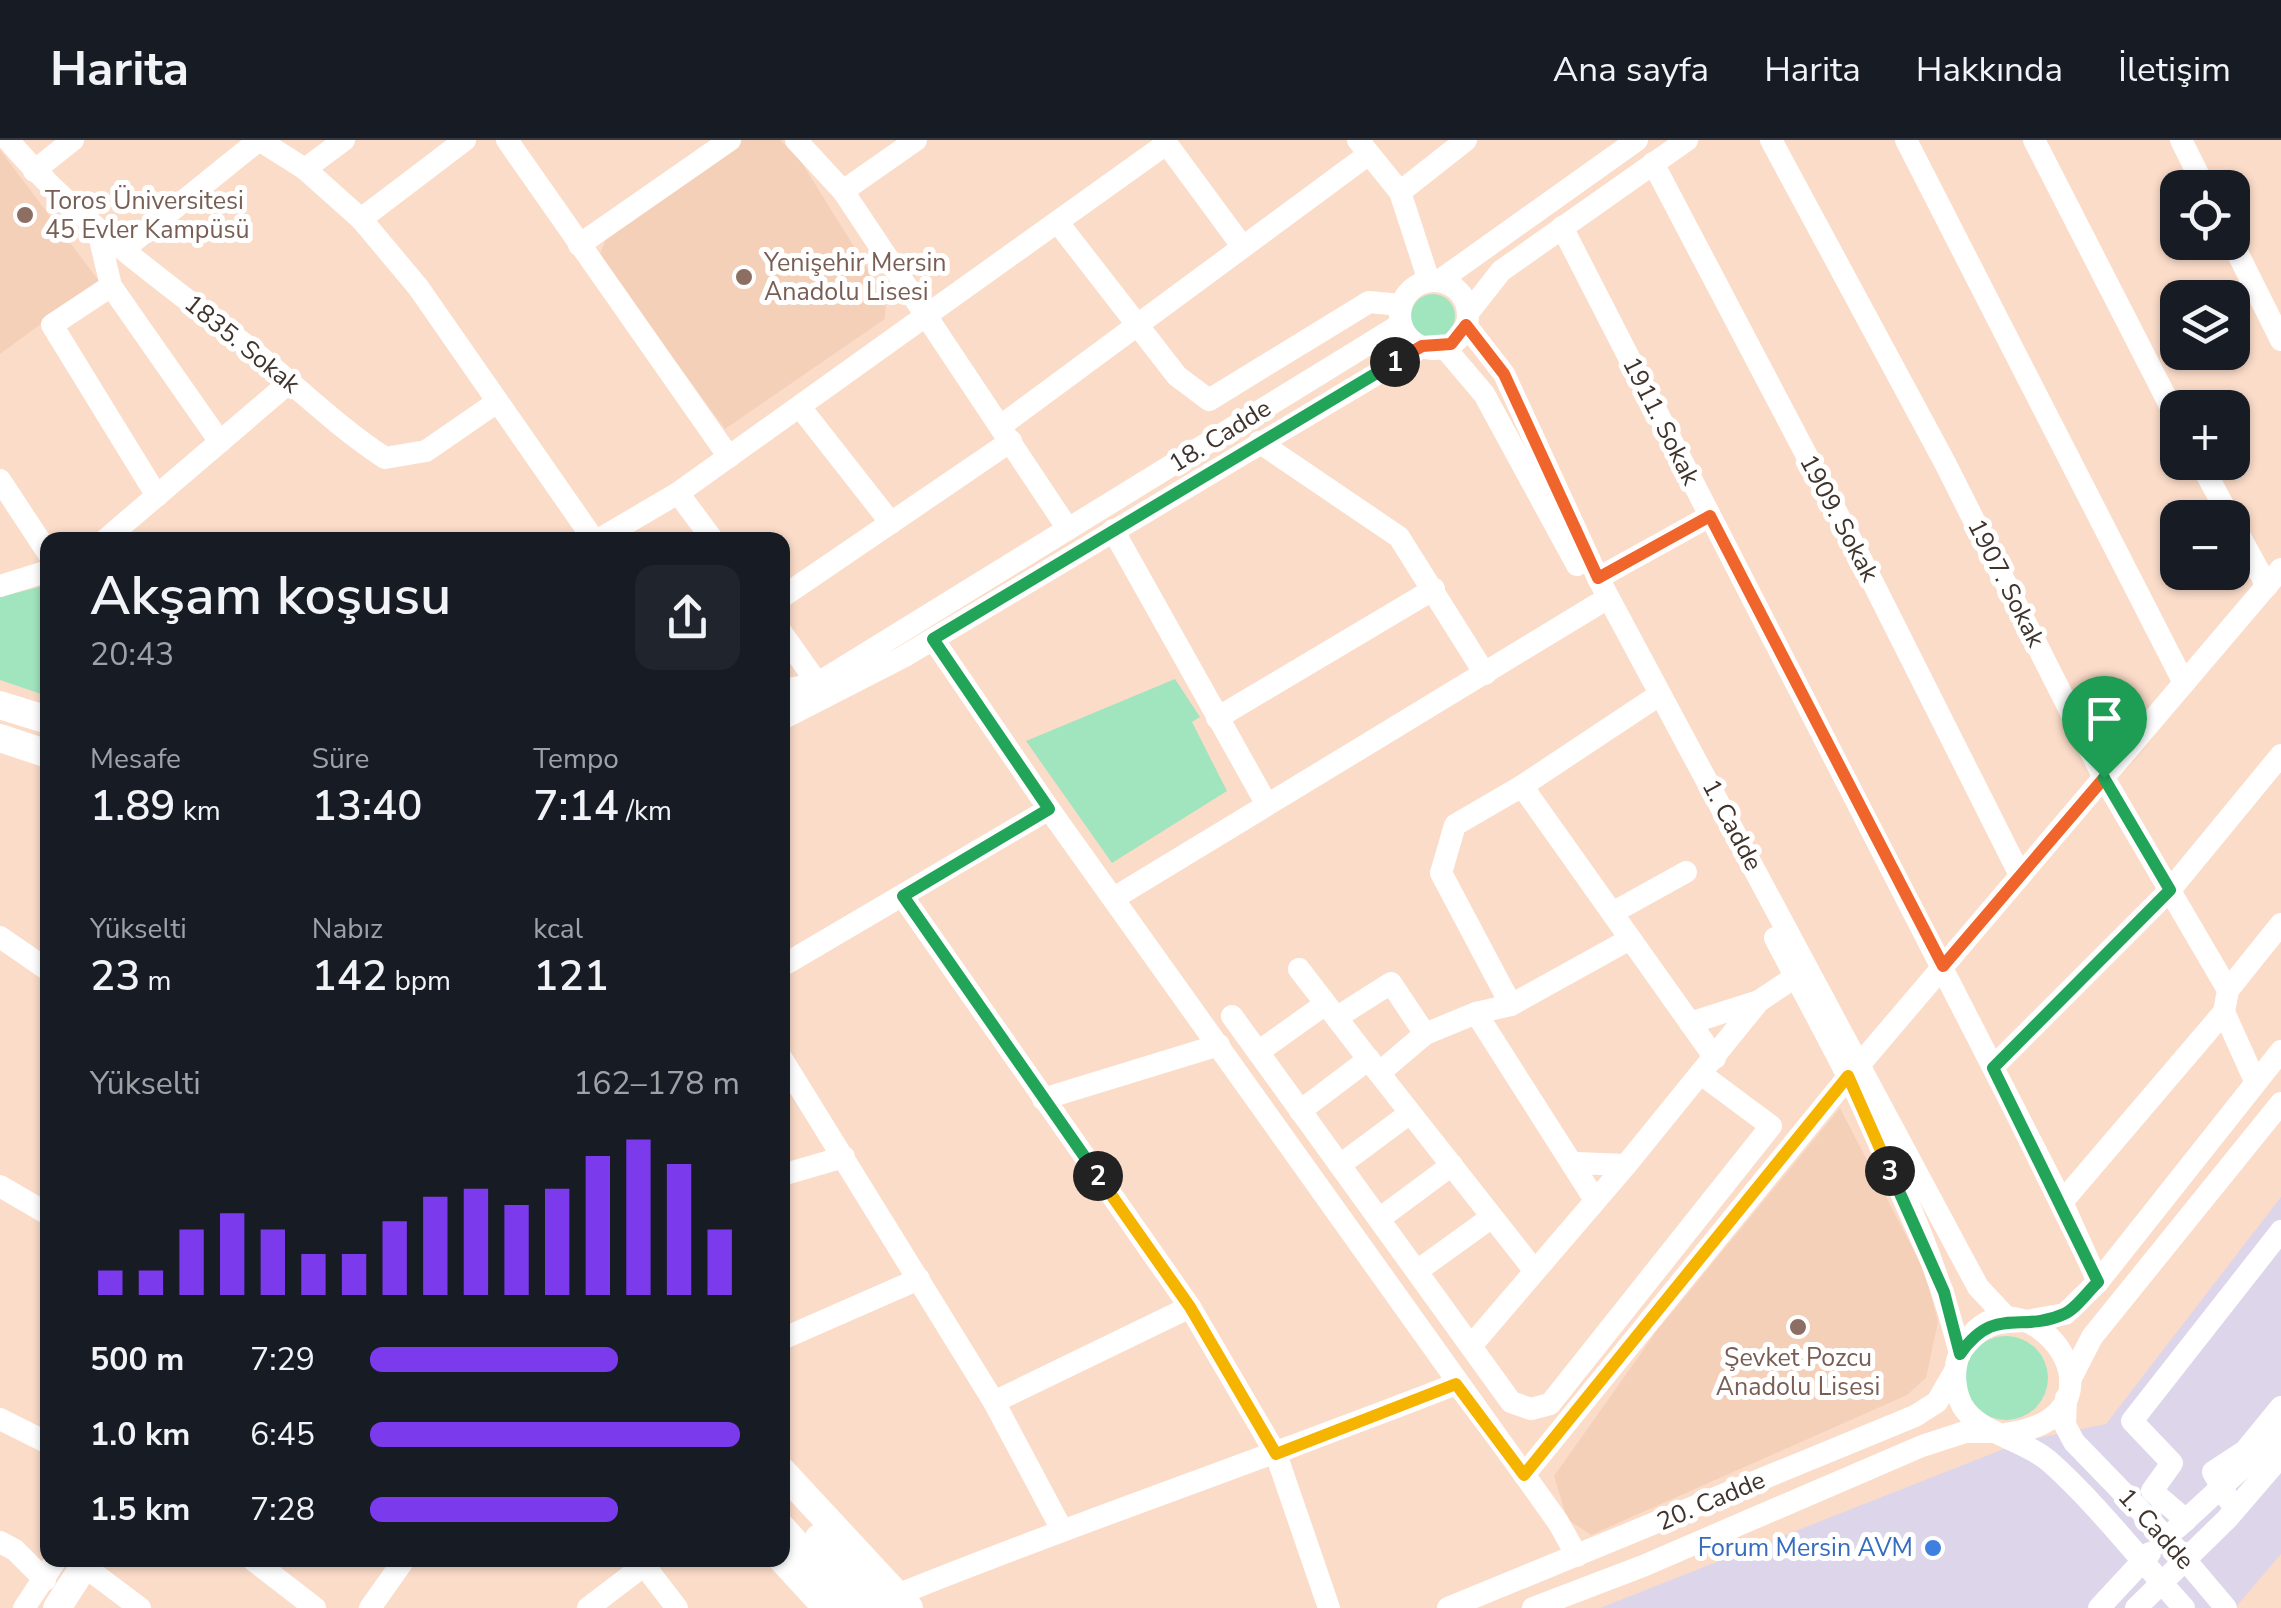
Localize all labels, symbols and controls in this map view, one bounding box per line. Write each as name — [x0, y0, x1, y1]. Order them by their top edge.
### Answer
text: Harita — [50, 36, 189, 102]
text: Ana sayfa — [1553, 46, 1709, 93]
text: Harita — [1764, 46, 1861, 93]
text: Hakkında — [1916, 46, 2063, 93]
text: İletişim — [2118, 46, 2231, 93]
map controls — [2160, 170, 2250, 590]
button: locate — [2160, 170, 2250, 260]
place label: Toros Üniversitesi 45 Evler Kampüsü — [45, 184, 250, 247]
marker: Toros Üniversitesi 45 Evler Kampüsü — [14, 204, 36, 226]
place label: Yenişehir Mersin Anadolu Lisesi — [763, 246, 946, 309]
marker: Yenişehir Mersin Anadolu Lisesi — [733, 266, 755, 288]
button: layers — [2160, 280, 2250, 370]
street label: 1835. Sokak — [177, 287, 307, 401]
pin: 1 — [1370, 337, 1420, 387]
text: 1 — [1387, 343, 1403, 381]
street label: 1911. Sokak — [1614, 351, 1708, 491]
button: + — [2160, 390, 2250, 480]
street label: 18. Cadde — [1163, 391, 1277, 481]
street label: 1909. Sokak — [1791, 448, 1887, 588]
button: − — [2160, 500, 2250, 590]
street label: 1907. Sokak — [1959, 513, 2053, 653]
text: Akşam koşusu — [90, 558, 451, 633]
button: share — [635, 565, 740, 670]
text: 20:43 — [90, 633, 174, 676]
pin — [2062, 676, 2147, 779]
icon: arrive — [2077, 691, 2132, 746]
text: Mesafe — [90, 740, 181, 778]
text: Süre — [312, 740, 369, 778]
text: Tempo — [533, 740, 619, 778]
street label: 1. Cadde — [1694, 773, 1770, 877]
text: 1.89 — [90, 778, 176, 835]
text: 13:40 — [312, 778, 422, 835]
text: 7:14 — [533, 778, 619, 835]
text: km — [176, 792, 221, 830]
text: /km — [619, 792, 672, 830]
text: Yükselti — [90, 910, 187, 948]
text: Nabız — [312, 910, 383, 948]
text: kcal — [533, 910, 583, 948]
text: 23 — [90, 948, 140, 1005]
text: 142 — [312, 948, 387, 1005]
text: 121 — [533, 948, 609, 1005]
text: m — [140, 962, 172, 1000]
text: bpm — [387, 962, 451, 1000]
text: Yükselti — [90, 1062, 201, 1105]
text: 162–178 m — [573, 1062, 740, 1105]
pin: 3 — [1865, 1146, 1915, 1196]
pin: 2 — [1073, 1151, 1123, 1201]
text: 3 — [1882, 1152, 1898, 1190]
text: 2 — [1090, 1157, 1106, 1195]
marker: Şevket Pozcu Anadolu Lisesi — [1787, 1316, 1809, 1338]
text: 500 m — [90, 1338, 184, 1381]
text: 7:29 — [250, 1338, 315, 1381]
place label: Şevket Pozcu Anadolu Lisesi — [1716, 1341, 1880, 1404]
text: 1.0 km — [90, 1413, 190, 1456]
text: 6:45 — [250, 1413, 315, 1456]
street label: 20. Cadde — [1652, 1463, 1770, 1539]
street label: 1. Cadde — [2110, 1481, 2202, 1577]
text: 1.5 km — [90, 1488, 190, 1531]
text: 7:28 — [250, 1488, 315, 1531]
place label: Forum Mersin AVM — [1698, 1531, 1913, 1565]
marker: Forum Mersin AVM — [1922, 1537, 1944, 1559]

